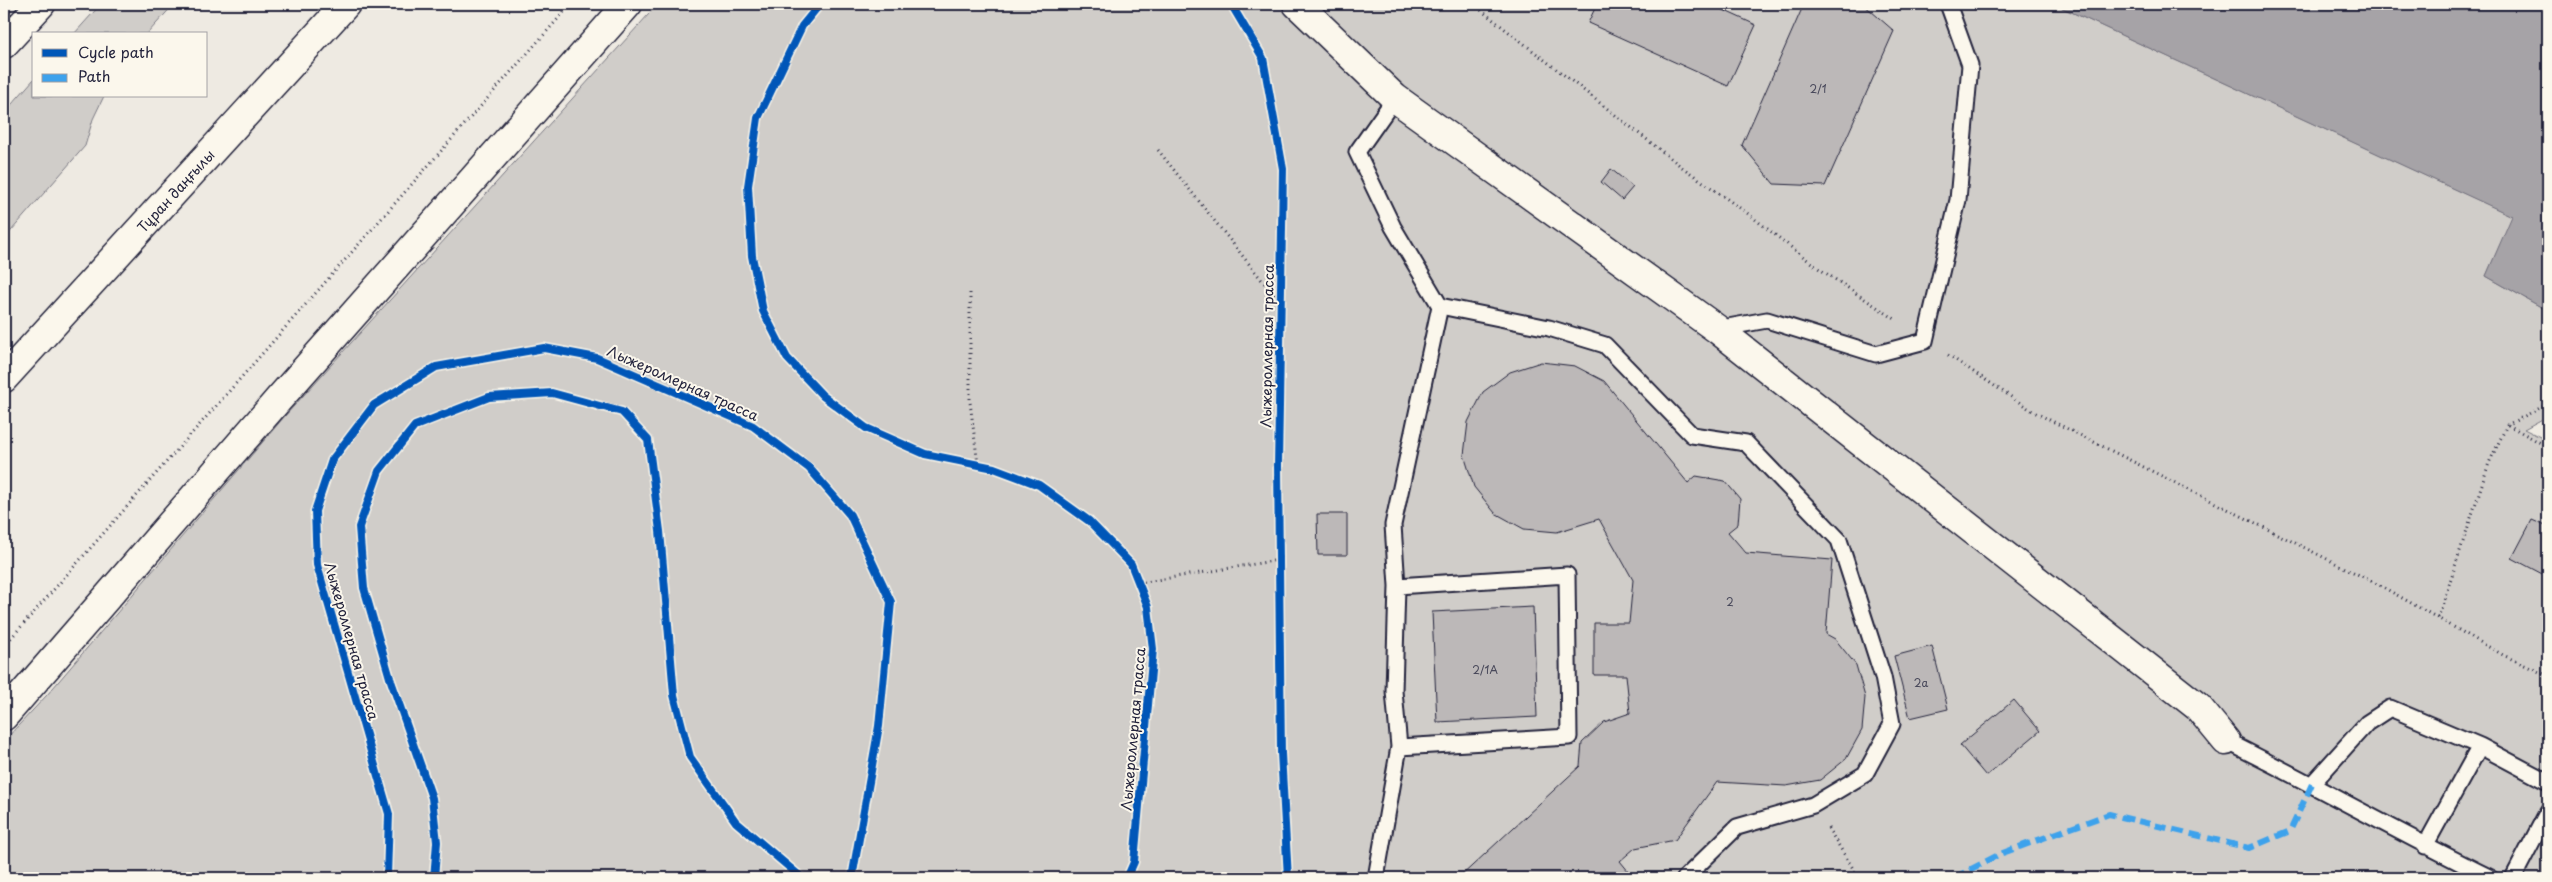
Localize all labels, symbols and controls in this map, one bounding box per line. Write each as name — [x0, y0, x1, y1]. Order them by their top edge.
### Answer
legend — [32, 32, 208, 98]
text: Cycle path — [78, 40, 154, 63]
text: Path — [78, 64, 110, 87]
house number: 2/1 — [1809, 80, 1827, 97]
street label: Тұран даңғылы — [132, 144, 219, 237]
street label: Лыжероллерная трасса — [1255, 264, 1279, 428]
street label: Лыжероллерная трасса — [604, 340, 762, 426]
street label: Лыжероллерная трасса — [319, 560, 385, 723]
house number: 2 — [1726, 593, 1734, 610]
street label: Лыжероллерная трасса — [1115, 646, 1151, 811]
house number: 2/1А — [1472, 661, 1498, 678]
house number: 2а — [1914, 674, 1928, 691]

